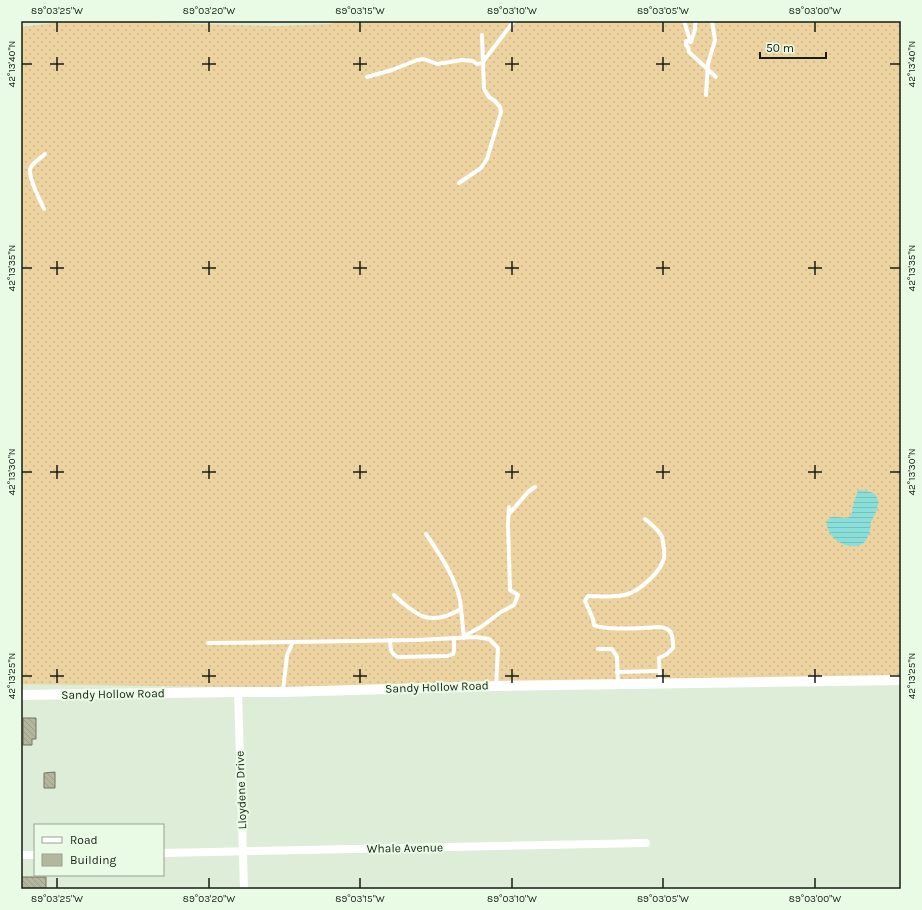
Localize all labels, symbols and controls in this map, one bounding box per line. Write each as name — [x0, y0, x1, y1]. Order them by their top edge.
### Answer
text: 89°03'25"W — [31, 5, 83, 17]
text: 89°03'20"W — [183, 5, 235, 17]
text: 89°03'15"W — [335, 5, 385, 17]
text: 89°03'10"W — [487, 5, 537, 17]
text: 89°03'05"W — [637, 5, 689, 17]
text: 89°03'00"W — [789, 5, 841, 17]
scale bar — [760, 34, 826, 60]
text: 42°13'40"N — [6, 41, 18, 87]
text: 50 m — [766, 41, 794, 55]
text: 42°13'40"N — [906, 41, 918, 87]
text: 42°13'35"N — [6, 245, 18, 291]
text: 42°13'35"N — [906, 245, 918, 291]
text: 42°13'30"N — [6, 448, 18, 496]
text: 42°13'30"N — [906, 448, 918, 496]
text: 42°13'25"N — [6, 653, 18, 699]
text: 42°13'25"N — [906, 653, 918, 699]
street label: Sandy Hollow Road — [385, 678, 489, 696]
street label: Sandy Hollow Road — [61, 686, 165, 702]
street label: Lloydene Drive — [233, 750, 249, 830]
legend — [34, 824, 164, 876]
text: Road — [70, 833, 98, 847]
street label: Whale Avenue — [367, 840, 443, 856]
text: Building — [70, 853, 117, 867]
text: 89°03'25"W — [31, 893, 83, 905]
text: 89°03'20"W — [183, 893, 235, 905]
text: 89°03'15"W — [335, 893, 385, 905]
text: 89°03'10"W — [487, 893, 537, 905]
text: 89°03'05"W — [637, 893, 689, 905]
text: 89°03'00"W — [789, 893, 841, 905]

